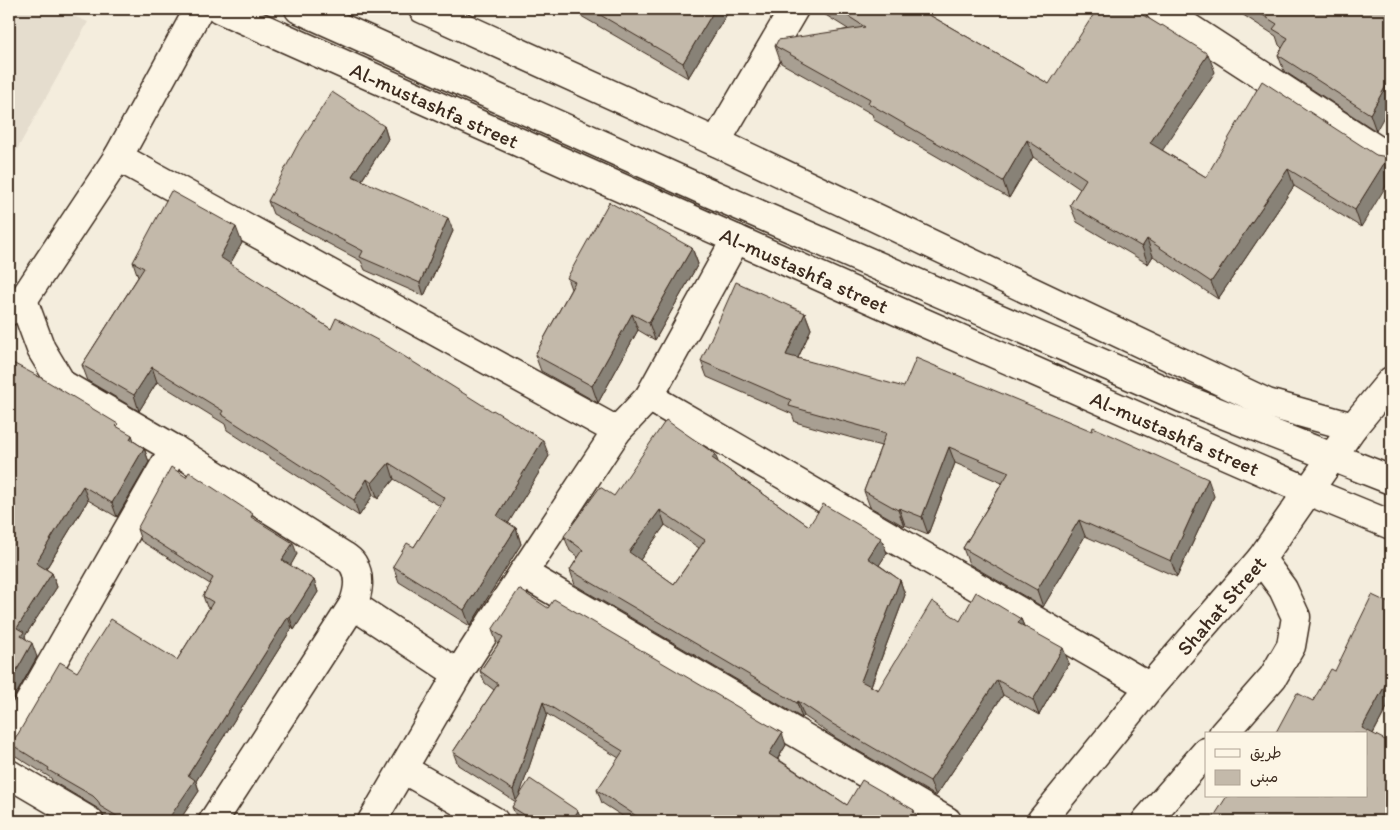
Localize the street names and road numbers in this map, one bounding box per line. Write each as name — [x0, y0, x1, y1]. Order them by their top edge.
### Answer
street label: Al-mustashfa street — [347, 56, 523, 153]
street label: Al-mustashfa street — [716, 221, 893, 318]
street label: Al-mustashfa street — [1087, 385, 1264, 481]
street label: Shahat Street — [1171, 550, 1271, 660]

